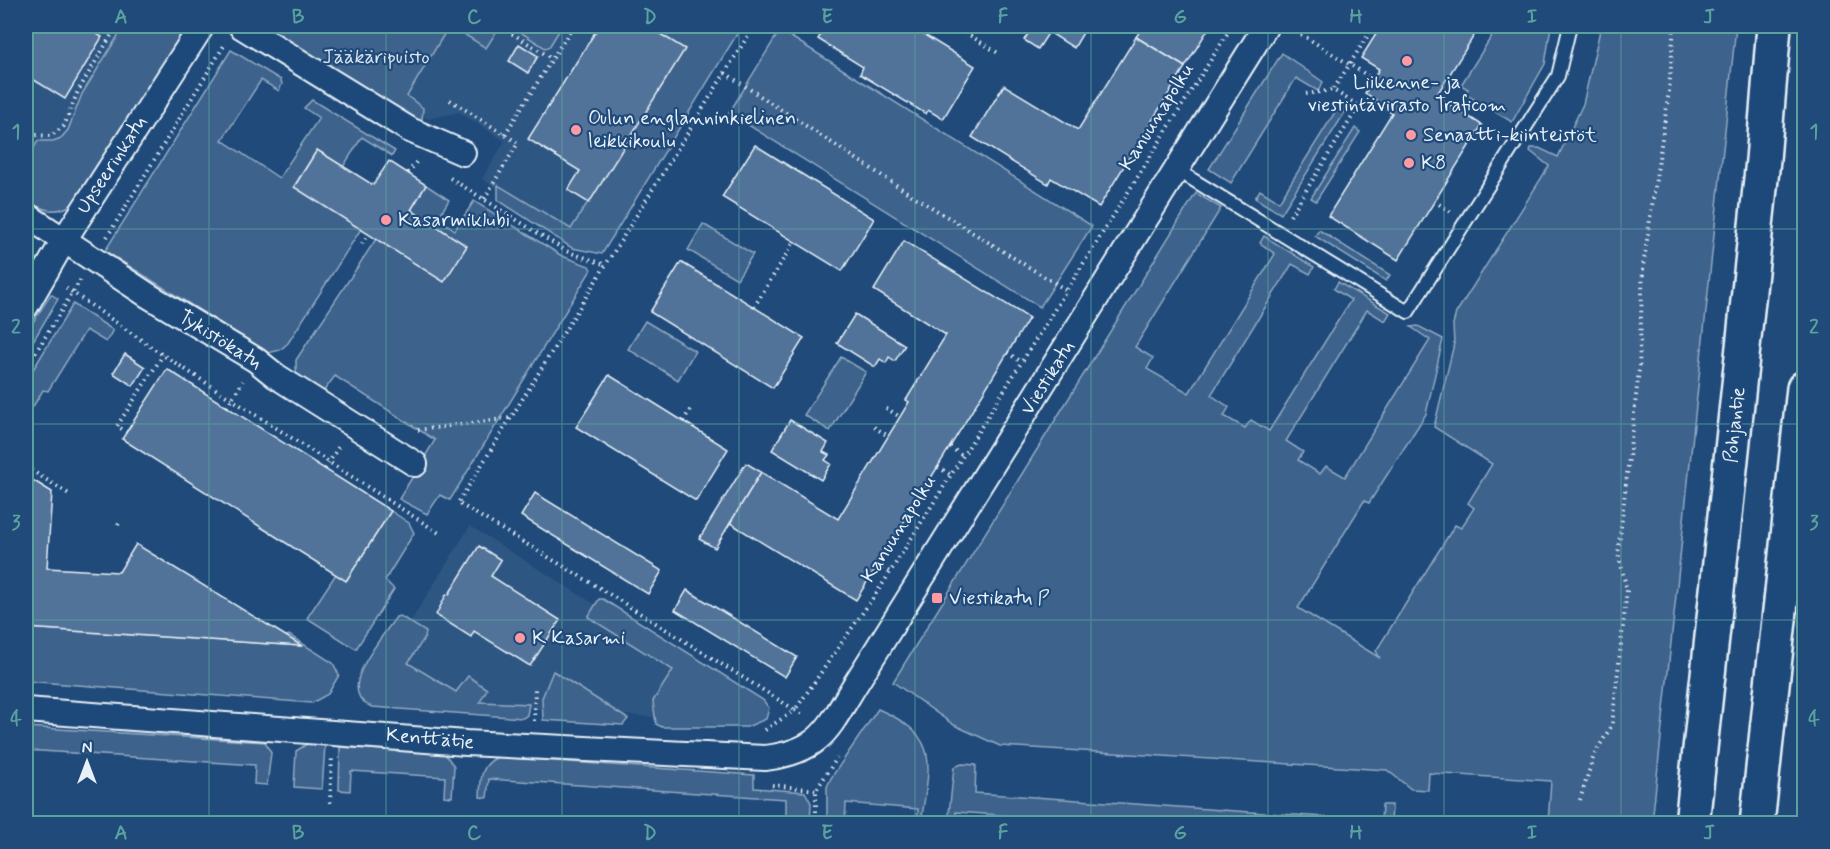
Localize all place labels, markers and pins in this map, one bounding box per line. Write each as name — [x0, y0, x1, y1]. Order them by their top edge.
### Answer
marker: Liikenne- ja viestintävirasto Traficom — [1400, 54, 1414, 68]
place label: Liikenne- ja viestintävirasto Traficom — [1308, 69, 1506, 119]
place label: Oulun englanninkielinen leikkikoulu — [588, 105, 796, 155]
place label: Senaatti-kiinteistöt — [1423, 122, 1597, 149]
marker: Oulun englanninkielinen leikkikoulu — [569, 123, 583, 137]
marker: Senaatti-kiinteistöt — [1404, 128, 1418, 142]
place label: K8 — [1421, 150, 1446, 177]
marker: K8 — [1402, 156, 1416, 170]
place label: Kasarmiklubi — [398, 207, 510, 234]
marker: Kasarmiklubi — [379, 213, 393, 227]
place label: Viestikatu P — [949, 585, 1050, 612]
marker: Viestikatu P — [930, 591, 944, 605]
place label: K Kasarmi — [532, 625, 625, 652]
marker: K Kasarmi — [513, 631, 527, 645]

